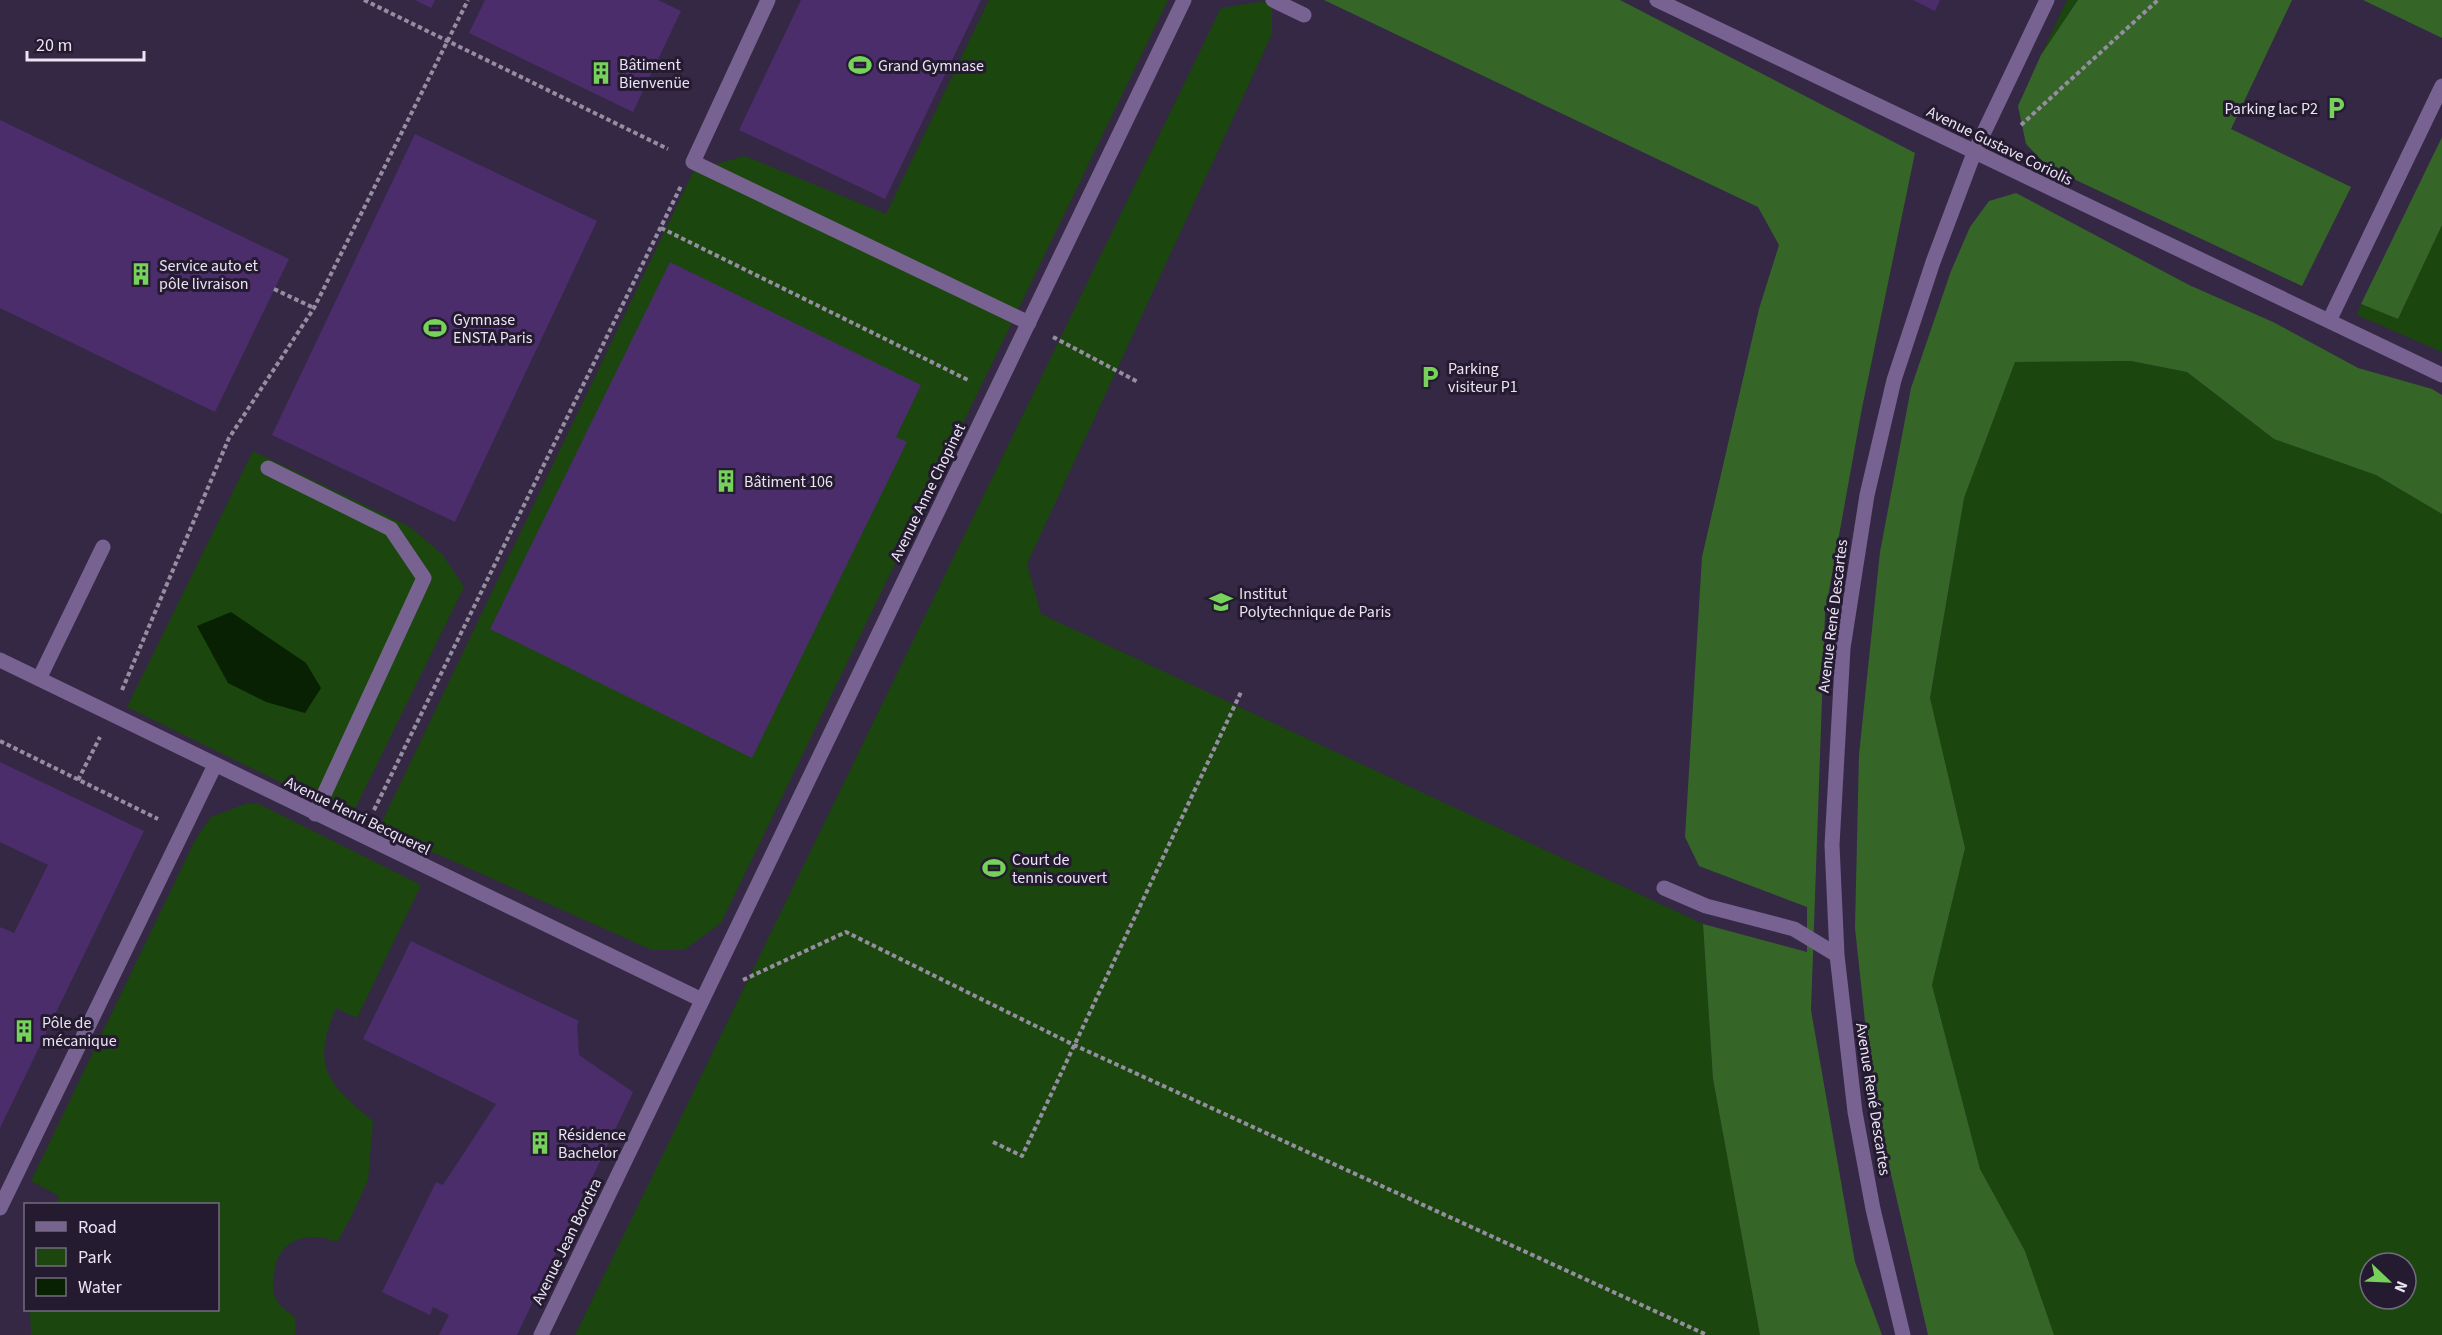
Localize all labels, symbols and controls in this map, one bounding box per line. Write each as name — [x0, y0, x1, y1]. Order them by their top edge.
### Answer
scale bar — [27, 24, 144, 62]
text: 20 m — [36, 33, 72, 58]
sports icon: Grand Gymnase — [847, 52, 873, 78]
place label: Bâtiment Bienvenüe — [619, 54, 690, 94]
place label: Grand Gymnase — [878, 55, 984, 77]
building icon: Bâtiment Bienvenüe — [588, 60, 614, 86]
parking icon: Parking lac P2 — [2323, 95, 2349, 121]
place label: Parking lac P2 — [2224, 98, 2318, 120]
street label: Avenue Gustave Coriolis — [1923, 101, 2076, 191]
place label: Service auto et pôle livraison — [159, 255, 259, 295]
building icon: Service auto et pôle livraison — [128, 261, 154, 287]
place label: Gymnase ENSTA Paris — [453, 309, 533, 349]
sports icon: Gymnase ENSTA Paris — [422, 315, 448, 341]
place label: Parking visiteur P1 — [1448, 358, 1518, 398]
parking icon: Parking visiteur P1 — [1417, 364, 1443, 390]
street label: Avenue Anne Chopinet — [885, 419, 971, 565]
building icon: Bâtiment 106 — [713, 468, 739, 494]
place label: Bâtiment 106 — [744, 471, 833, 493]
street label: Avenue René Descartes — [1813, 538, 1853, 694]
place label: Institut Polytechnique de Paris — [1239, 583, 1391, 623]
school or university icon: Institut Polytechnique de Paris — [1208, 589, 1234, 615]
street label: Avenue Henri Becquerel — [281, 771, 434, 861]
place label: Court de tennis couvert — [1012, 849, 1108, 889]
sports icon: Court de tennis couvert — [981, 855, 1007, 881]
place label: Pôle de mécanique — [42, 1012, 117, 1052]
building icon: Pôle de mécanique — [11, 1018, 37, 1044]
street label: Avenue René Descartes — [1850, 1021, 1896, 1177]
place label: Résidence Bachelor — [558, 1124, 626, 1164]
building icon: Résidence Bachelor — [527, 1130, 553, 1156]
street label: Avenue Jean Borotra — [527, 1174, 607, 1308]
legend — [24, 1203, 219, 1311]
text: Road — [78, 1215, 117, 1240]
text: Park — [78, 1245, 112, 1270]
north arrow — [2358, 1251, 2418, 1311]
text: Water — [78, 1275, 122, 1300]
text: N — [2389, 1277, 2413, 1296]

